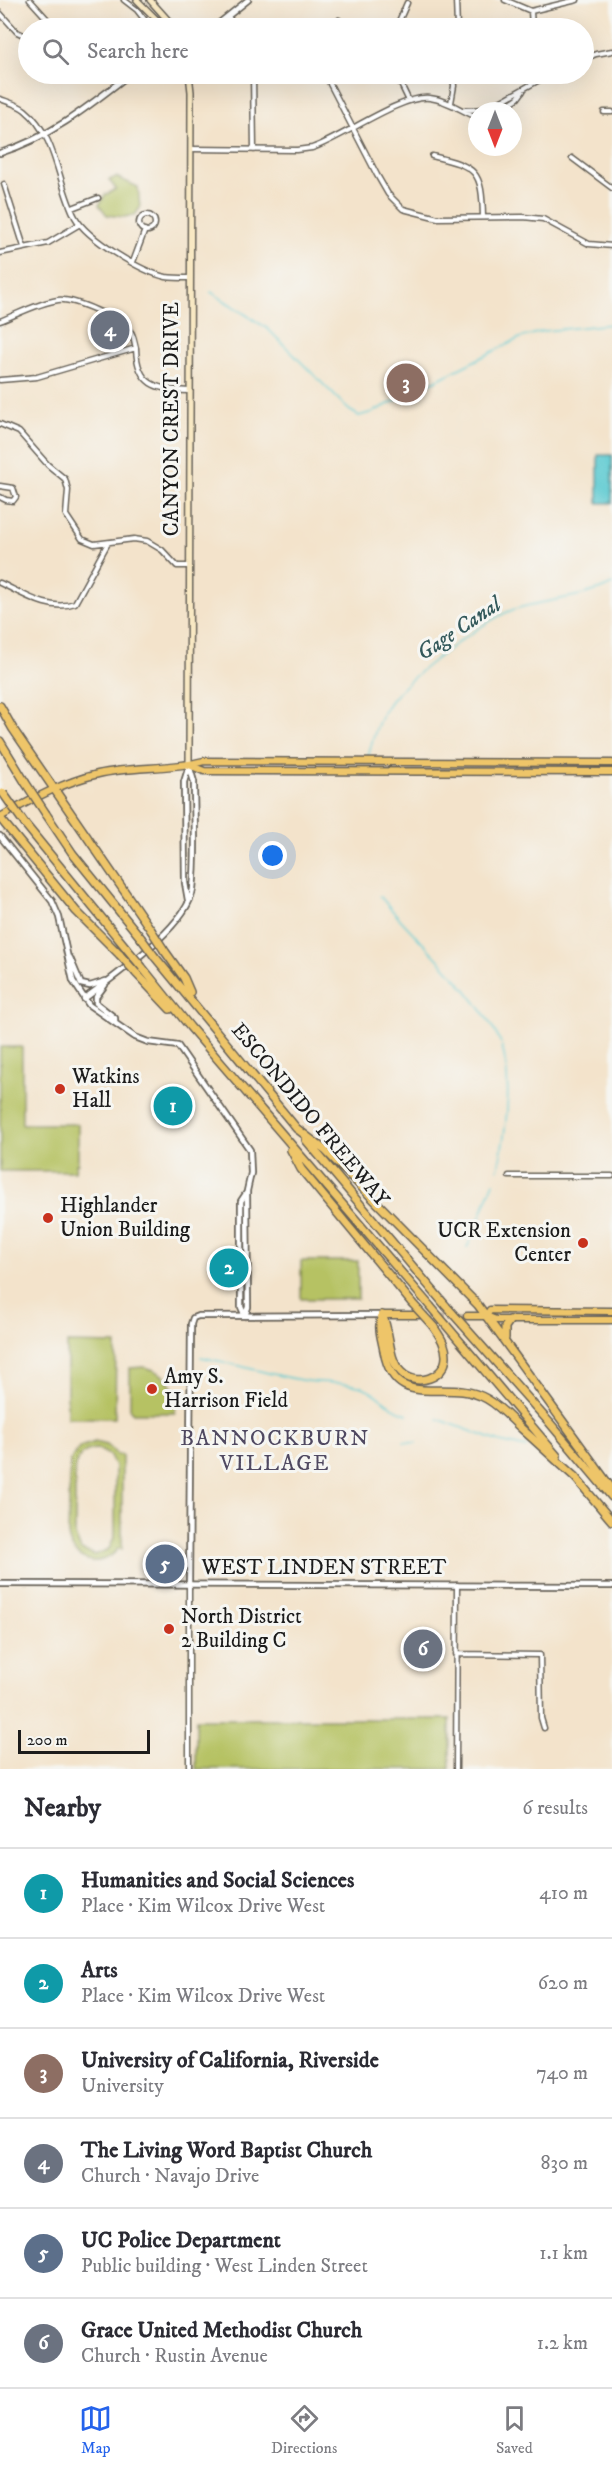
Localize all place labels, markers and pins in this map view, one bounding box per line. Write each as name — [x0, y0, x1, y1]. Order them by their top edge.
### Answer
pin: 4 — [90, 308, 130, 352]
pin: 3 — [386, 360, 426, 406]
place label: Watkins Hall — [71, 1064, 139, 1114]
marker: Watkins Hall — [53, 1082, 67, 1096]
pin: 1 — [154, 1084, 192, 1128]
place label: Highlander Union Building — [60, 1193, 191, 1243]
marker: Highlander Union Building — [41, 1211, 55, 1225]
place label: UCR Extension Center — [437, 1218, 571, 1268]
marker: UCR Extension Center — [576, 1236, 590, 1250]
pin: 2 — [210, 1246, 248, 1290]
place label: Amy S. Harrison Field — [164, 1364, 289, 1414]
marker: Amy S. Harrison Field — [145, 1382, 159, 1396]
pin: 5 — [146, 1542, 184, 1586]
place label: North District 2 Building C — [181, 1604, 302, 1654]
marker: North District 2 Building C — [162, 1622, 176, 1636]
pin: 6 — [404, 1626, 442, 1672]

